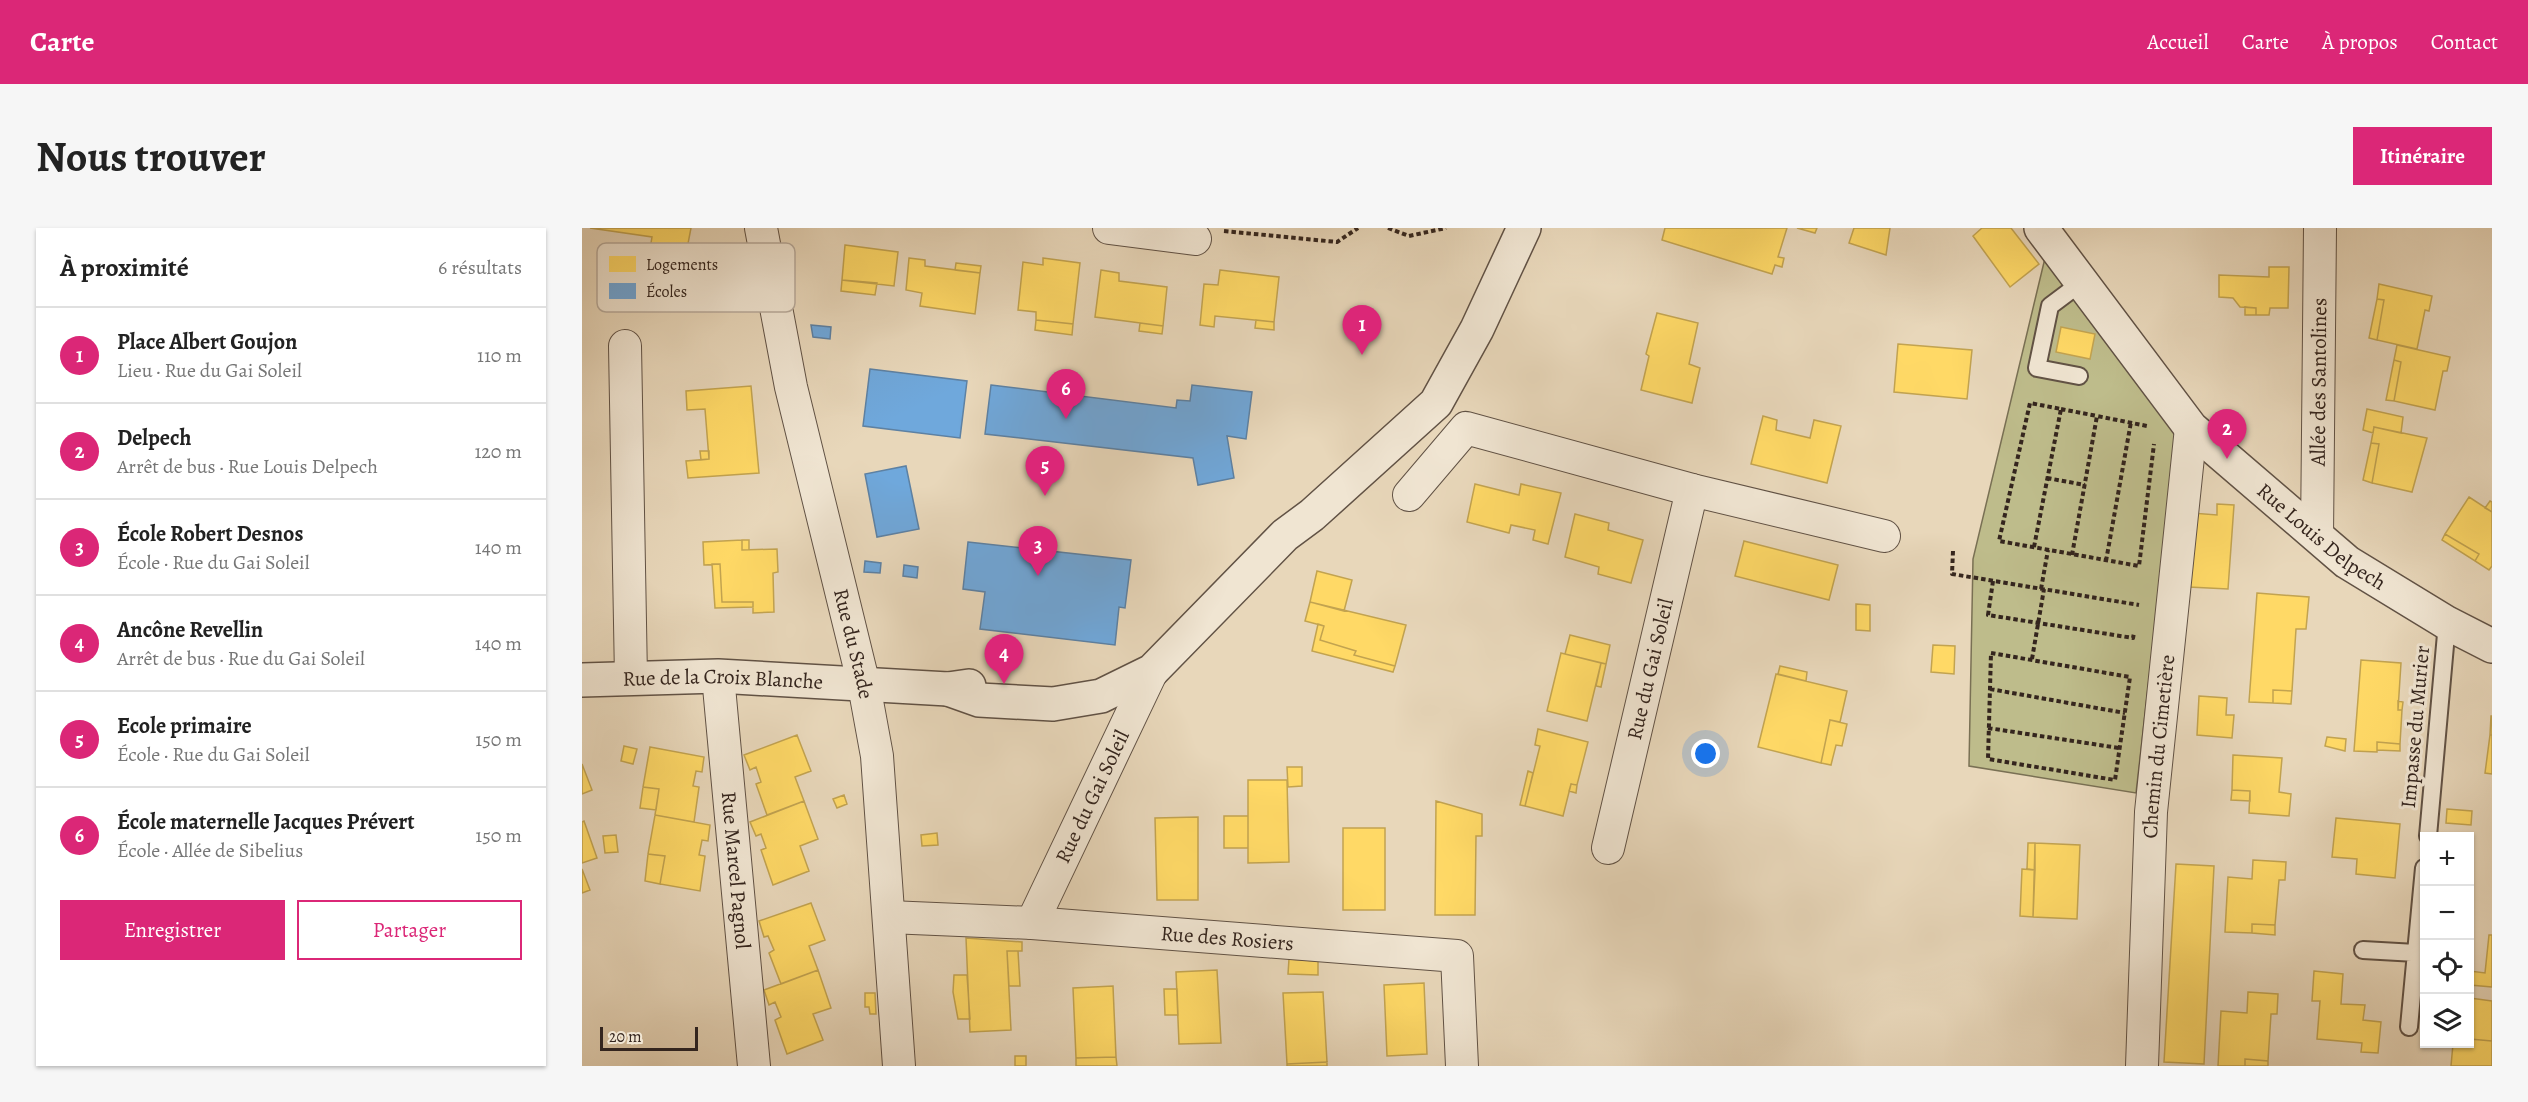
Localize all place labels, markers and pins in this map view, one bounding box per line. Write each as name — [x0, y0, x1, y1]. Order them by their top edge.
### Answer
pin: 1 — [1342, 306, 1382, 355]
pin: 6 — [1046, 370, 1086, 419]
pin: 2 — [2208, 410, 2246, 459]
pin: 5 — [1026, 446, 1064, 496]
pin: 3 — [1018, 526, 1058, 576]
pin: 4 — [984, 634, 1024, 684]

